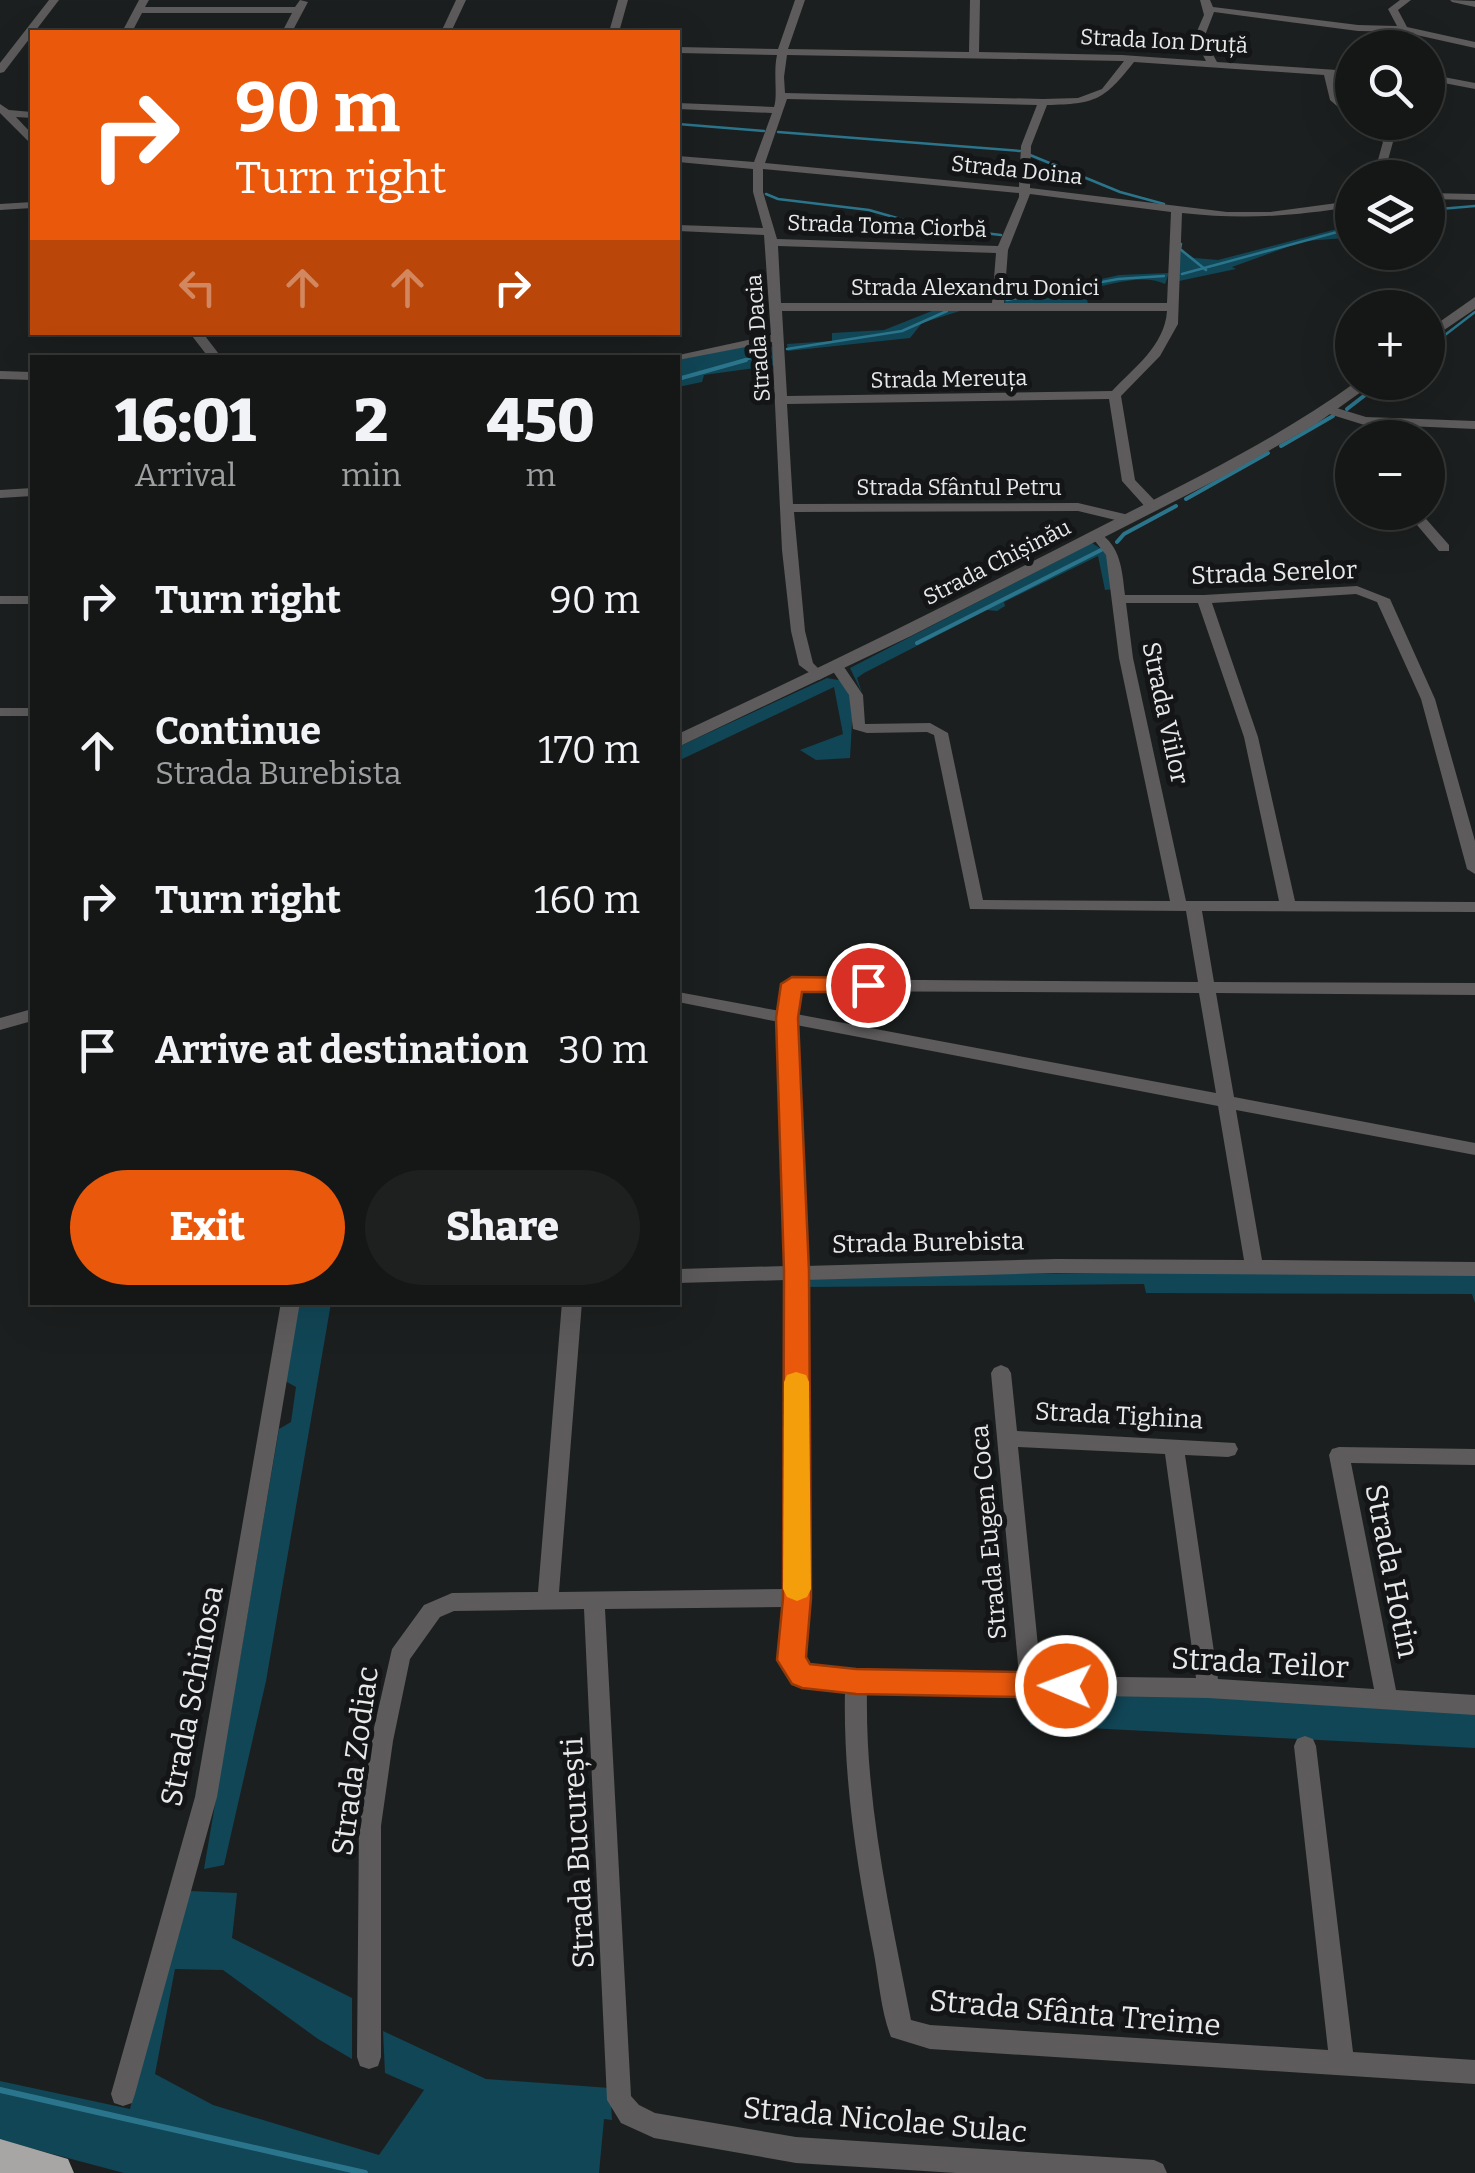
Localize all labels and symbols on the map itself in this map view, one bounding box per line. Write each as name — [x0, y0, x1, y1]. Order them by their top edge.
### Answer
street label: Strada Ion Druță — [1079, 23, 1249, 60]
street label: Strada Doina — [950, 150, 1084, 190]
street label: Strada Toma Ciorbă — [787, 209, 987, 243]
street label: Strada Dacia — [740, 273, 776, 403]
street label: Strada Alexandru Donici — [851, 274, 1100, 301]
street label: Strada Mereuța — [870, 364, 1028, 395]
street label: Strada Sfântul Petru — [856, 474, 1062, 501]
street label: Strada Chișinău — [919, 513, 1076, 612]
street label: Strada Serelor — [1191, 555, 1357, 591]
street label: Strada Viilor — [1135, 639, 1195, 787]
pin — [826, 943, 911, 1028]
street label: Strada Burebista — [831, 1226, 1025, 1260]
street label: Strada Tighina — [1034, 1397, 1204, 1435]
street label: Strada Eugen Coca — [965, 1423, 1013, 1641]
street label: Strada Hotin — [1358, 1481, 1426, 1661]
street label: Strada Schinosa — [153, 1583, 231, 1809]
position arrow — [1014, 1634, 1118, 1738]
street label: Strada Teilor — [1170, 1640, 1350, 1686]
street label: Strada Zodiac — [324, 1664, 386, 1858]
street label: Strada București — [554, 1736, 603, 1969]
street label: Strada Sfânta Treime — [928, 1982, 1222, 2044]
street label: Strada Nicolae Sulac — [741, 2090, 1029, 2150]

